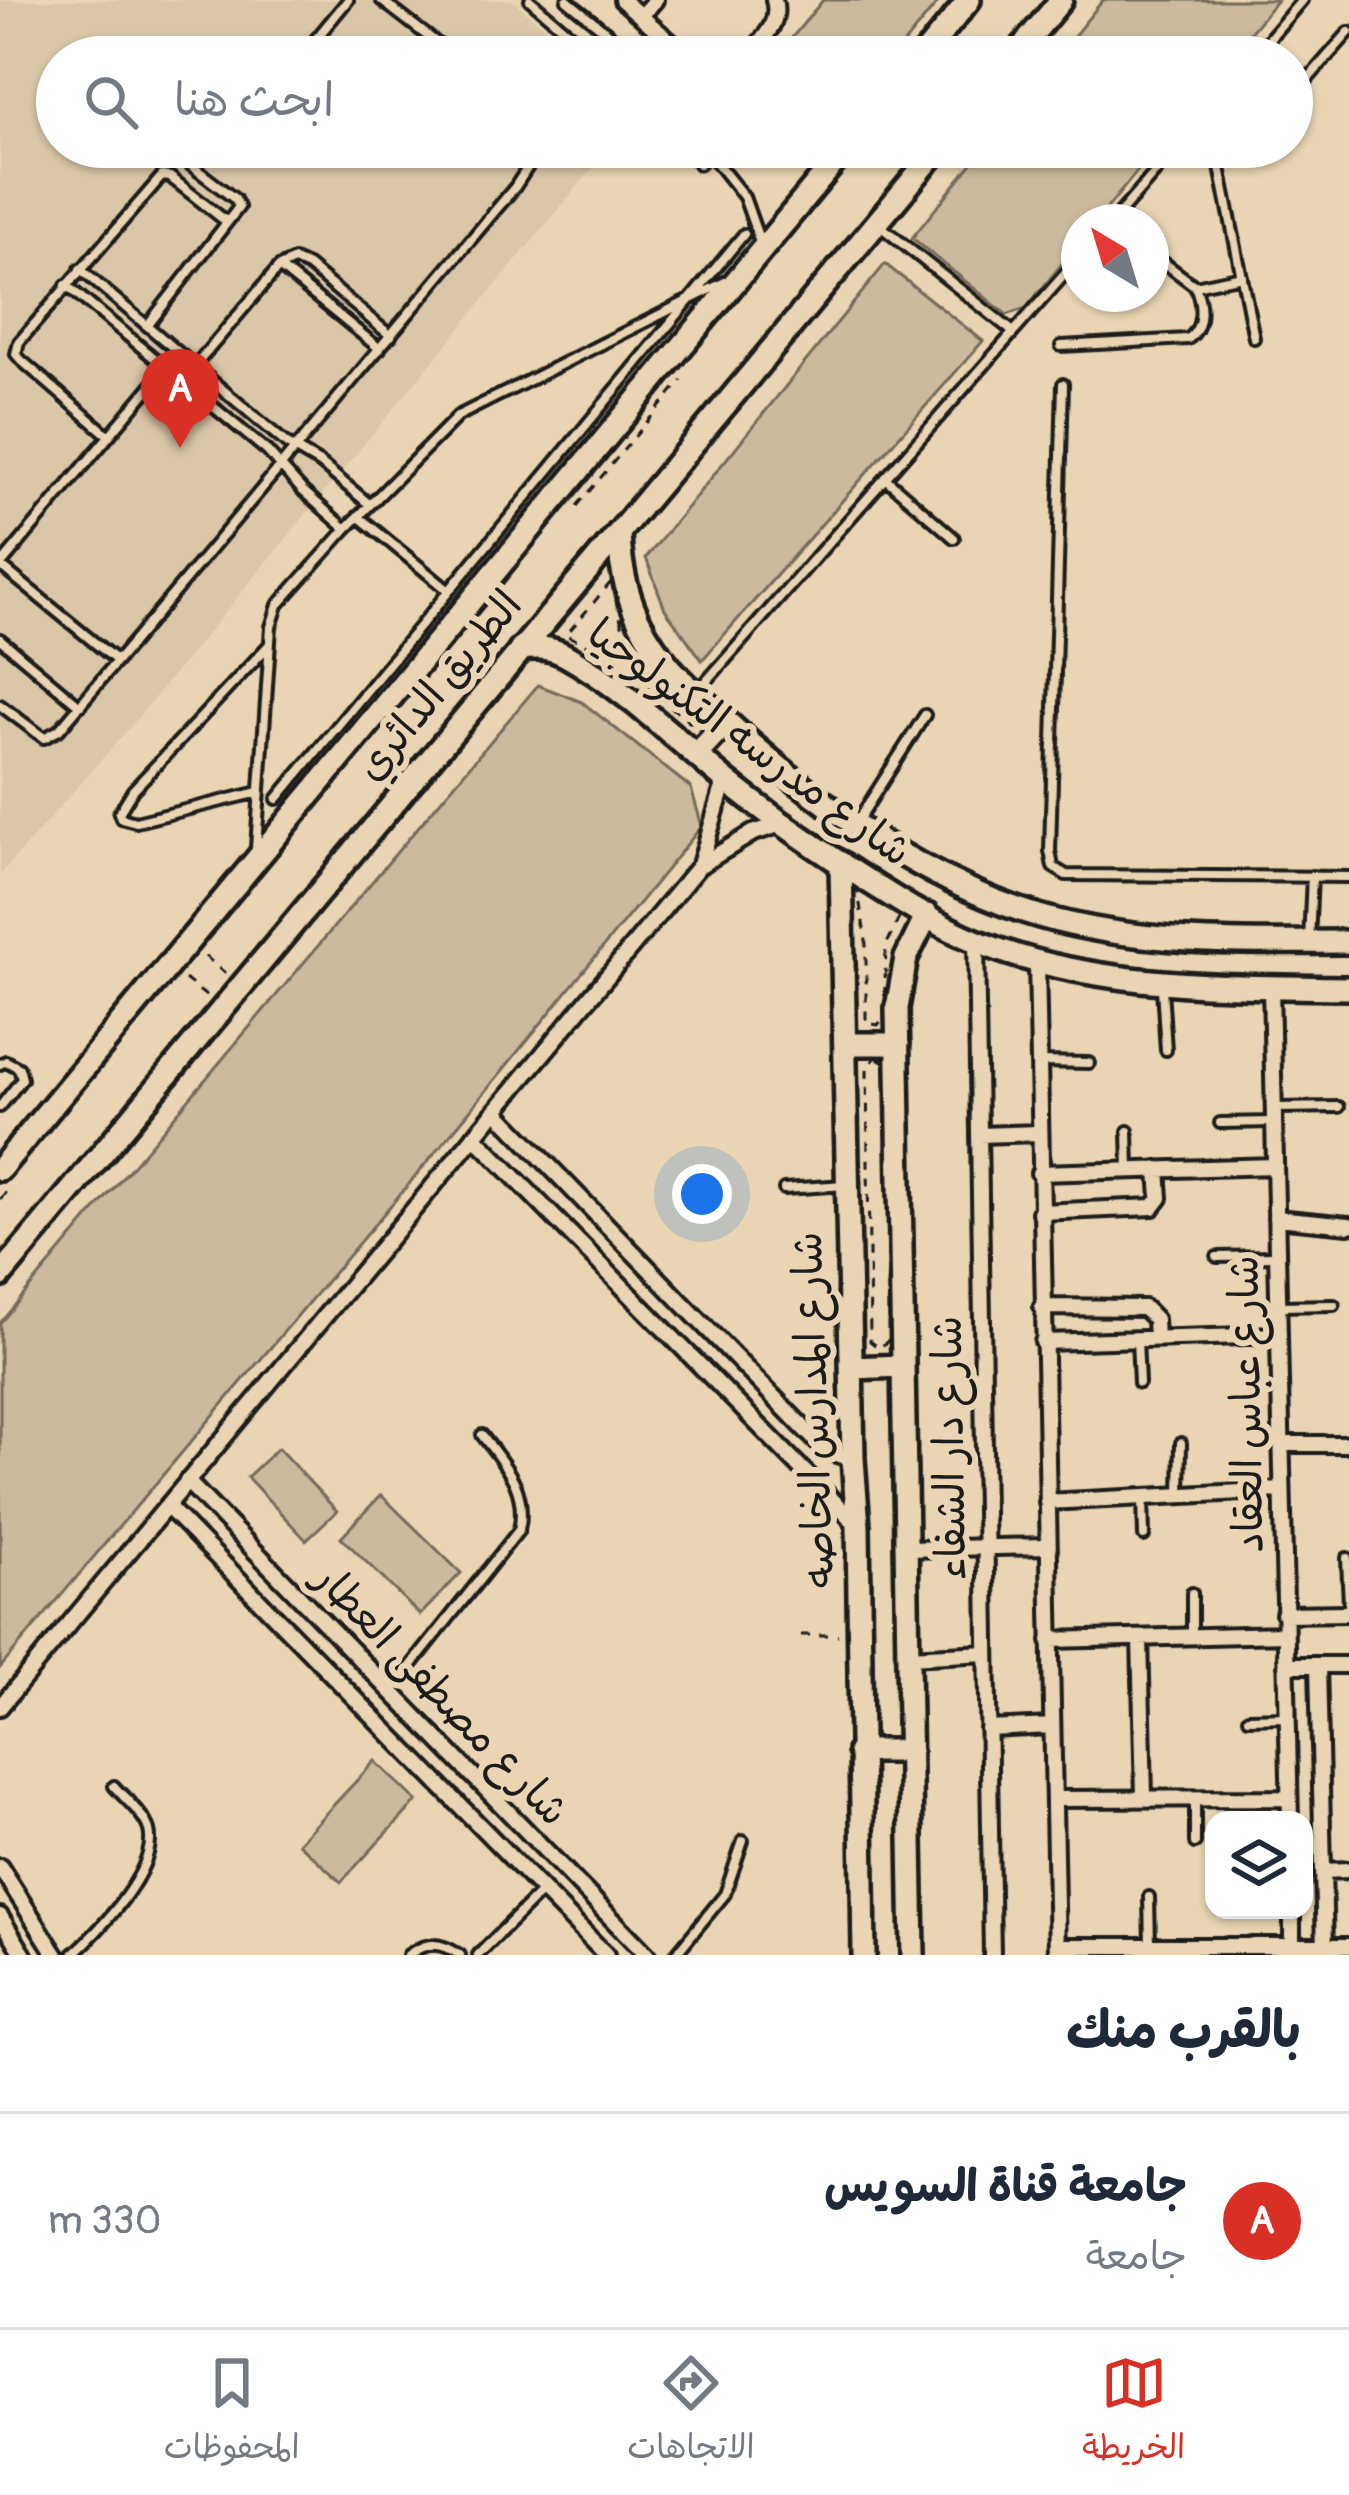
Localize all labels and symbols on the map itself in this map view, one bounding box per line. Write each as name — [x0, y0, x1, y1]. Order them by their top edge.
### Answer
north arrow — [1061, 204, 1169, 312]
pin: A — [141, 349, 219, 448]
street label: الطريق الدائري — [344, 580, 536, 794]
street label: شارع مدرسه التكنولوجيا — [576, 608, 921, 880]
your location — [672, 1164, 732, 1224]
street label: شارع المدارس الخاصه — [782, 1231, 848, 1589]
street label: شارع عباس العقاد — [1218, 1255, 1278, 1553]
street label: شارع دار الشفاء — [922, 1315, 980, 1581]
street label: شارع مصطفى العطار — [299, 1551, 579, 1838]

